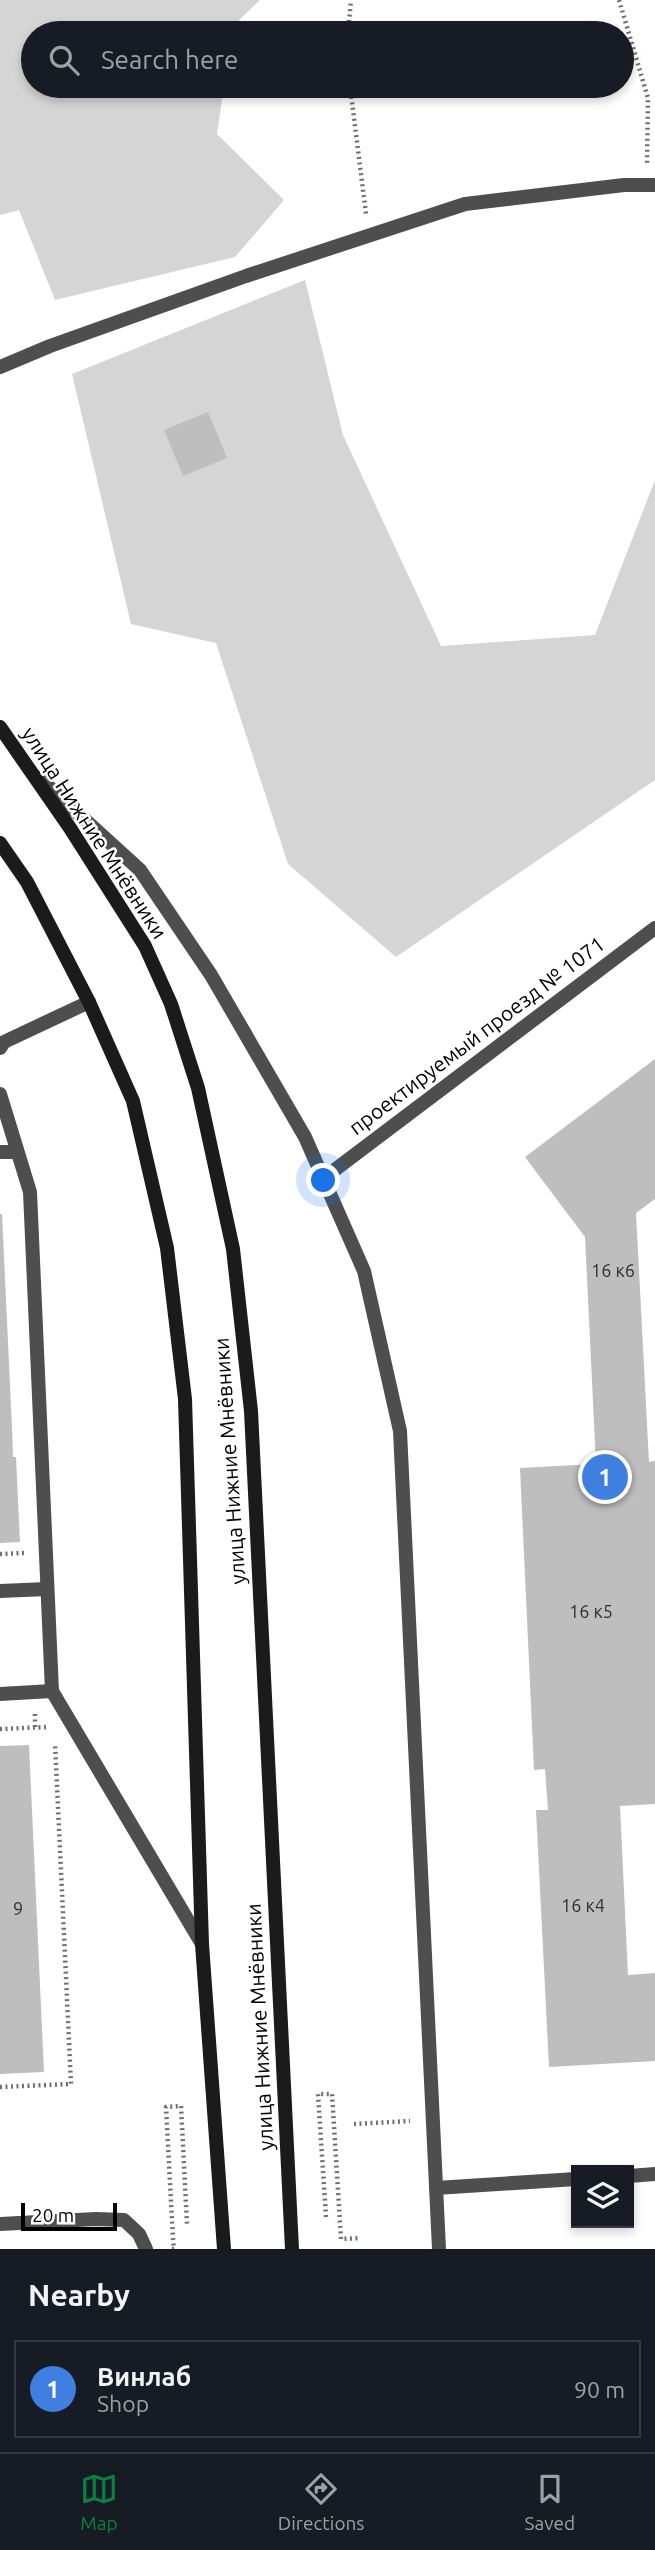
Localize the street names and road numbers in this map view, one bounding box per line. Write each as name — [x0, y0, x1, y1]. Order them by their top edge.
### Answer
street label: улица Нижние Мнёвники — [17, 722, 172, 943]
street label: проектируемый проезд № 1071 — [344, 931, 609, 1139]
street label: улица Нижние Мнёвники — [208, 1337, 250, 1585]
street label: улица Нижние Мнёвники — [241, 1903, 277, 2151]

